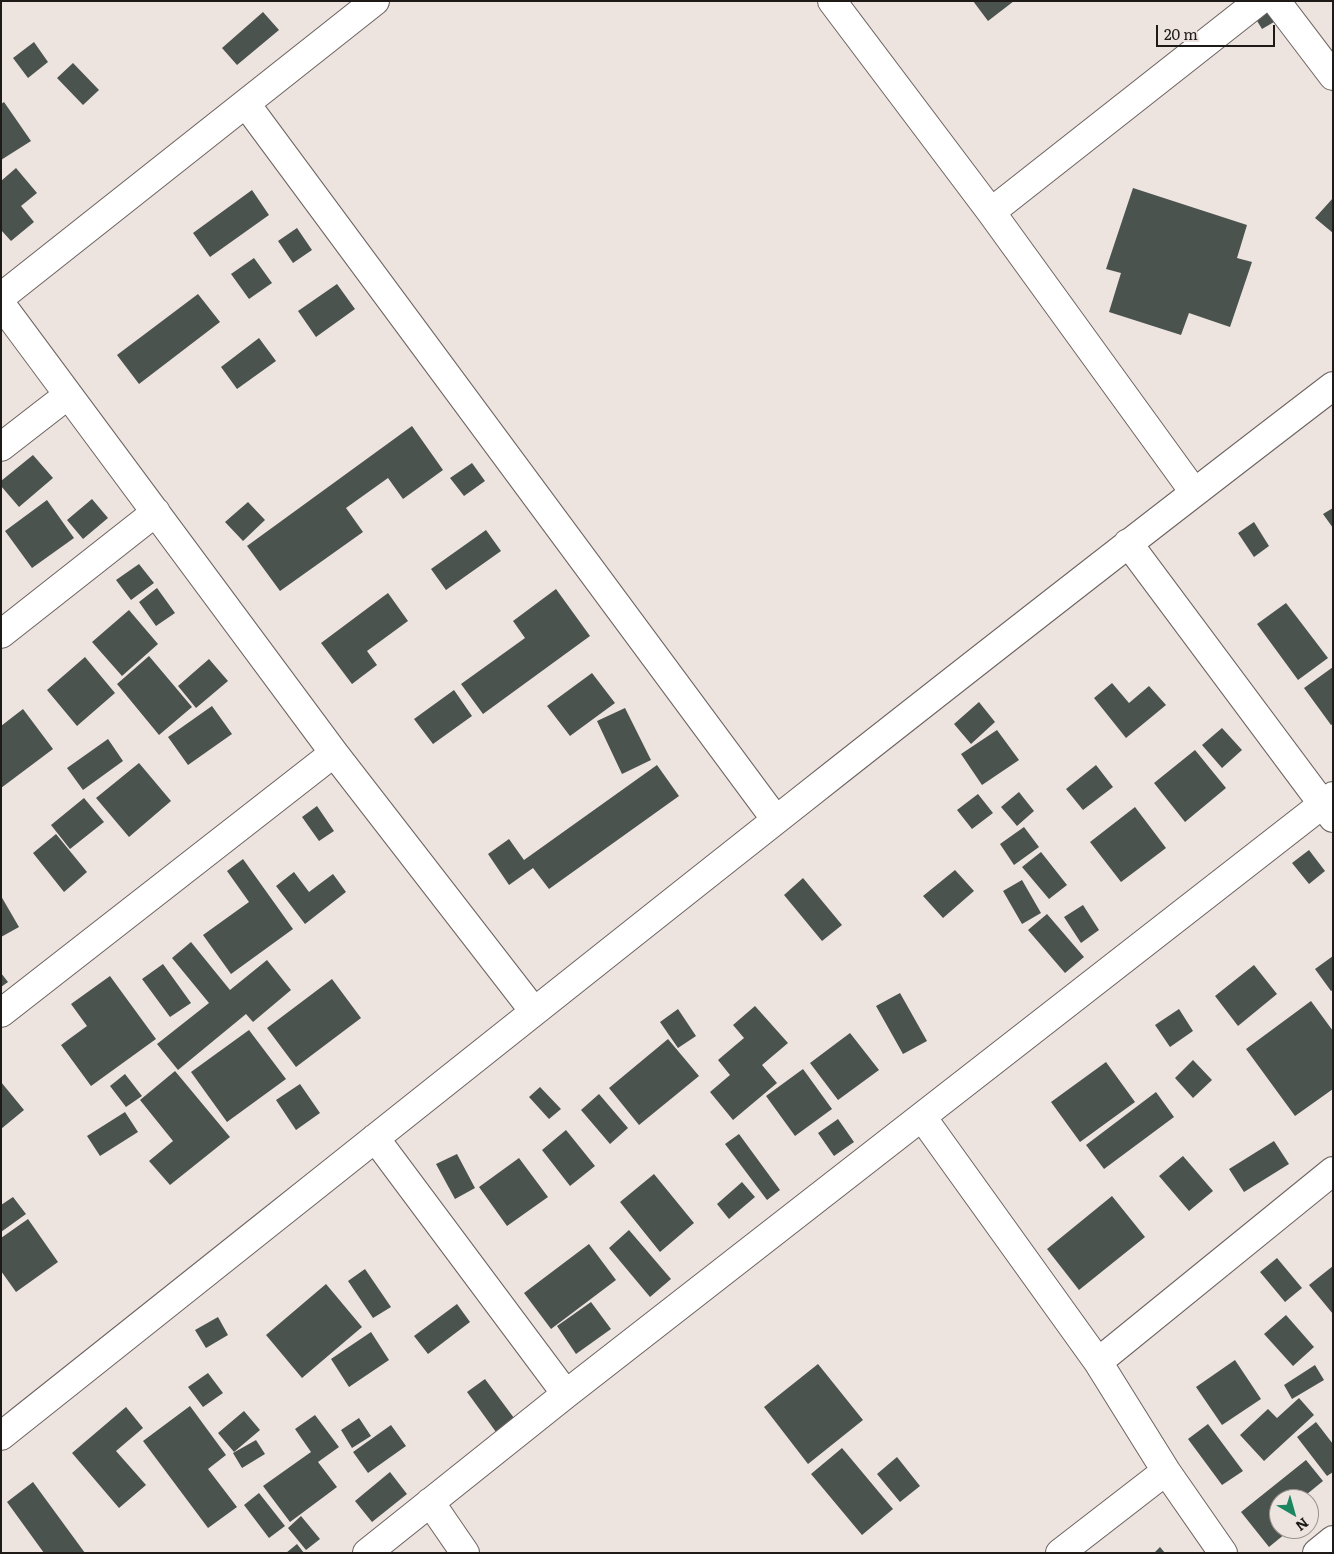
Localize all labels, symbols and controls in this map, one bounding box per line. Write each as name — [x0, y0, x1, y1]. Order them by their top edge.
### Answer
scale bar — [1159, 15, 1278, 47]
text: 20 m — [1164, 22, 1198, 45]
north arrow — [1269, 1489, 1319, 1539]
text: N — [1292, 1514, 1313, 1537]

